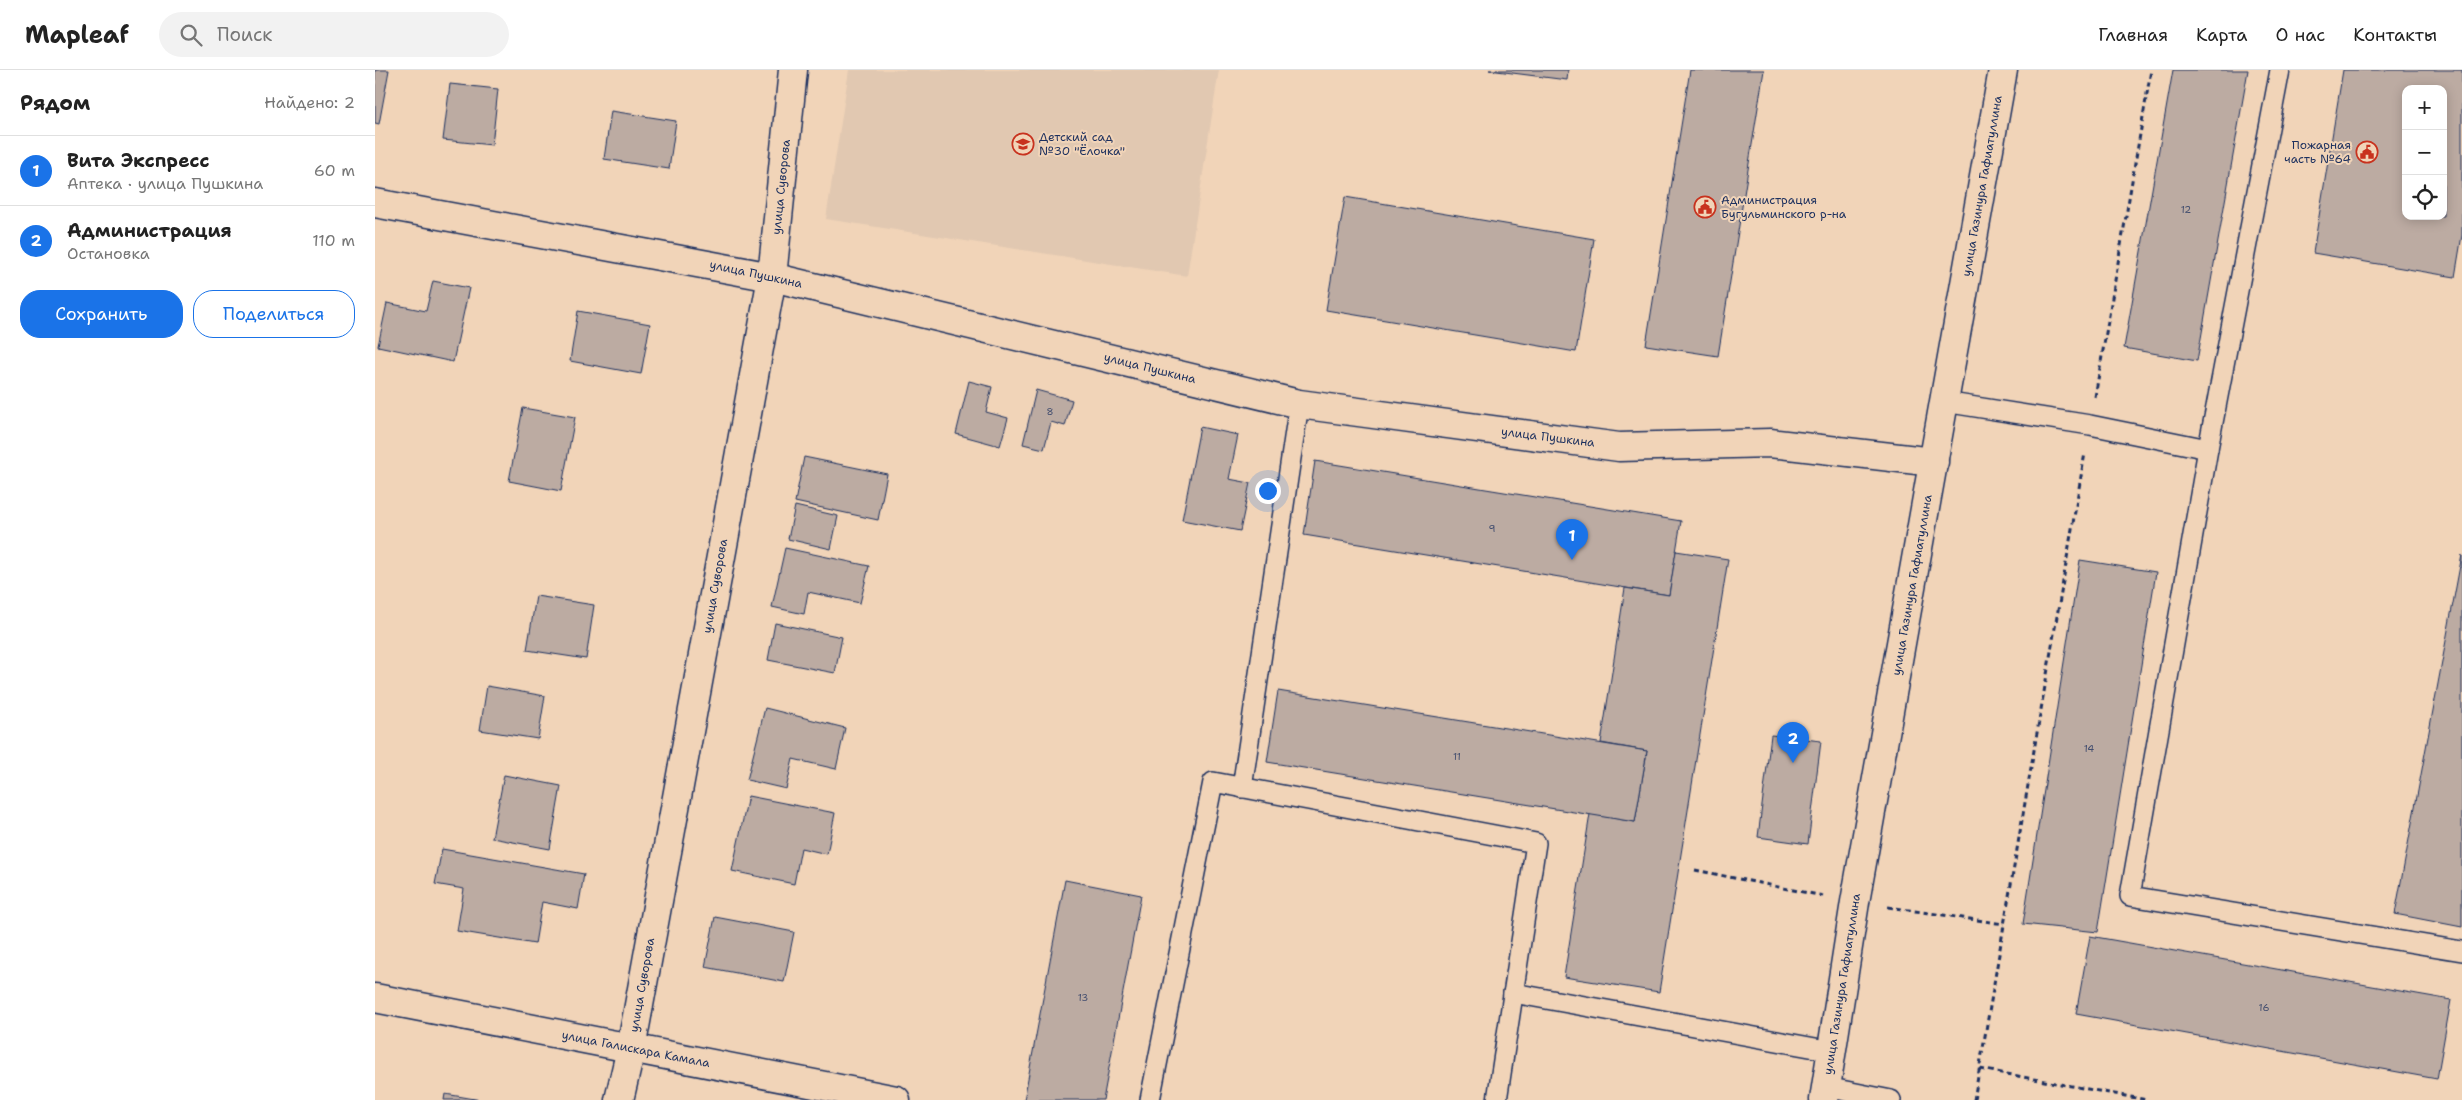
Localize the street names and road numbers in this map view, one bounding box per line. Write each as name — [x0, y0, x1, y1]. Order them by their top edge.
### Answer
street label: улица Газинура Гафиатуллина — [1958, 94, 2006, 278]
street label: улица Суворова — [768, 138, 794, 235]
street label: улица Пушкина — [708, 256, 804, 292]
street label: улица Пушкина — [1102, 349, 1198, 387]
street label: улица Пушкина — [1500, 423, 1596, 451]
street label: улица Газинура Гафиатуллина — [1888, 493, 1936, 677]
street label: улица Суворова — [699, 537, 731, 635]
street label: улица Газинура Гафиатуллина — [1820, 892, 1864, 1076]
street label: улица Суворова — [626, 936, 658, 1034]
street label: улица Галискара Камала — [561, 1027, 712, 1071]

